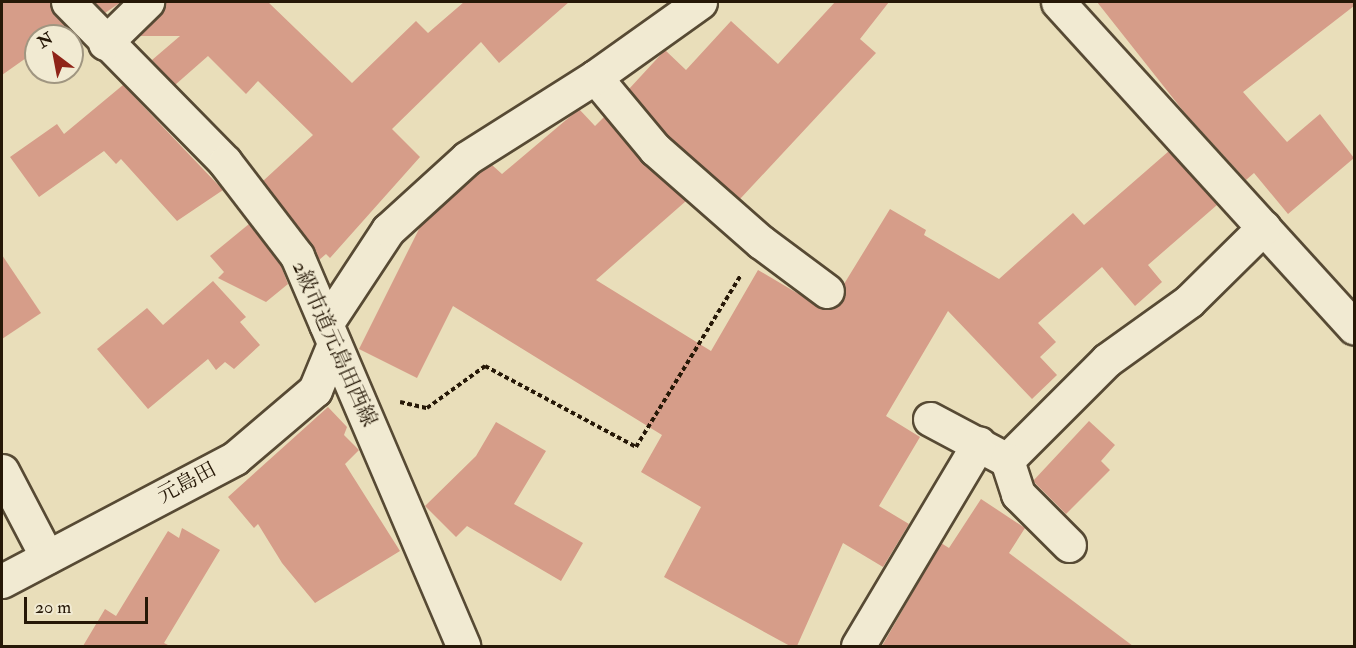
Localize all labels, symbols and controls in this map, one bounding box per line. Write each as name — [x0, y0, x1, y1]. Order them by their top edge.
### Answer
north arrow — [24, 24, 84, 84]
text: N — [34, 28, 57, 53]
street label: 2級市道元島田西線 — [286, 257, 382, 431]
street label: 元島田 — [153, 457, 221, 509]
scale bar — [27, 585, 152, 623]
text: 20 m — [35, 596, 71, 619]

